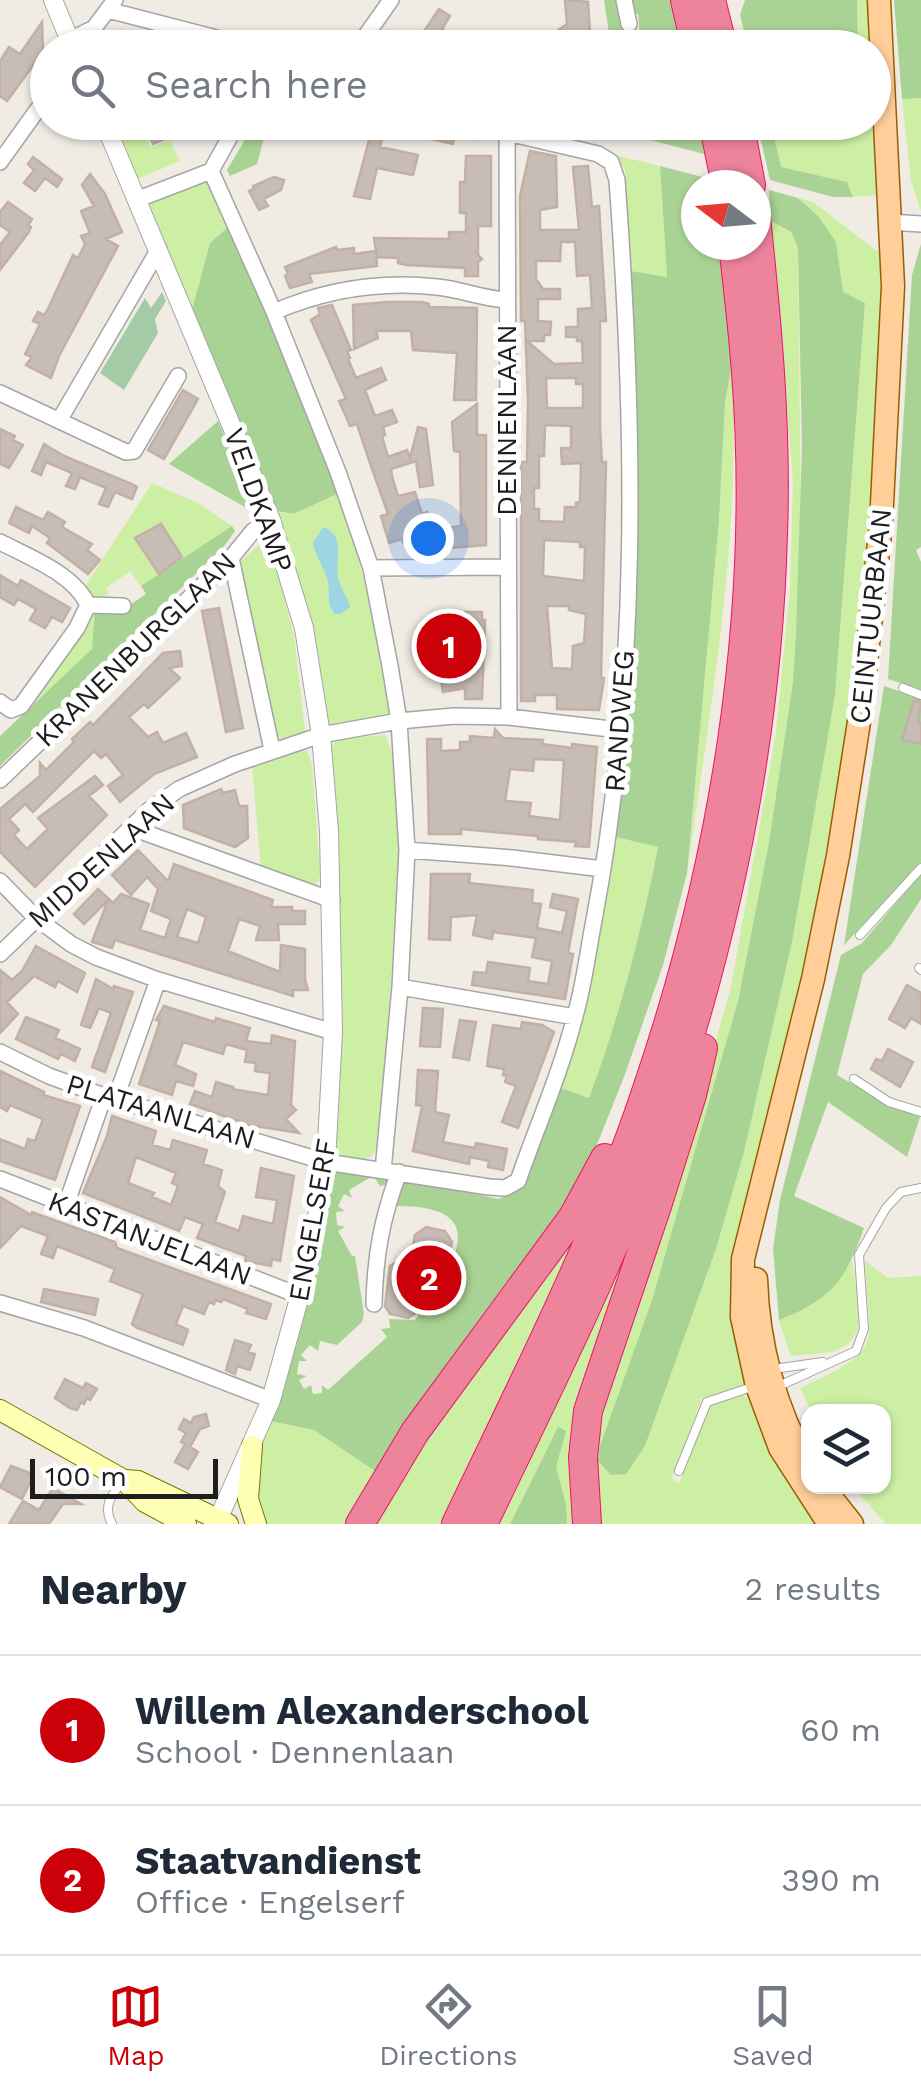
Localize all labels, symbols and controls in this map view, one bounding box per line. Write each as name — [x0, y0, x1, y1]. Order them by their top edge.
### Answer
search box — [30, 30, 891, 140]
icon: search — [65, 58, 120, 113]
text: Search here — [145, 63, 368, 107]
north arrow — [681, 170, 771, 260]
street label: DENNENLAAN — [490, 324, 523, 516]
street label: VELDKAMP — [217, 424, 300, 577]
street label: CEINTUURBAAN — [843, 507, 898, 725]
your location — [403, 513, 454, 564]
street label: KRANENBURGLAAN — [28, 545, 242, 753]
pin: 1 — [416, 608, 482, 684]
street label: RANDWEG — [598, 649, 641, 793]
street label: MIDDENLAAN — [21, 786, 181, 935]
street label: PLATAANLAAN — [62, 1067, 259, 1156]
street label: ENGELSERF — [282, 1136, 343, 1304]
street label: KASTANJELAAN — [43, 1185, 256, 1292]
pin: 2 — [396, 1240, 462, 1316]
map controls — [801, 1404, 891, 1494]
button: layers — [801, 1404, 891, 1494]
scale bar — [30, 1454, 218, 1498]
text: 100 m — [45, 1460, 127, 1493]
text: Nearby — [40, 1565, 187, 1614]
text: 2 results — [744, 1570, 881, 1608]
text: Willem Alexanderschool — [135, 1689, 589, 1733]
text: 1 — [66, 1711, 79, 1749]
text: 60 m — [800, 1711, 881, 1749]
text: School · Dennenlaan — [135, 1733, 455, 1771]
text: Staatvandienst — [135, 1839, 421, 1883]
text: 2 — [63, 1861, 82, 1899]
text: 390 m — [781, 1861, 881, 1899]
text: Office · Engelserf — [135, 1883, 405, 1921]
tab: Map — [107, 1979, 165, 2072]
tab: Directions — [379, 1979, 518, 2072]
tab: Saved — [732, 1979, 814, 2072]

